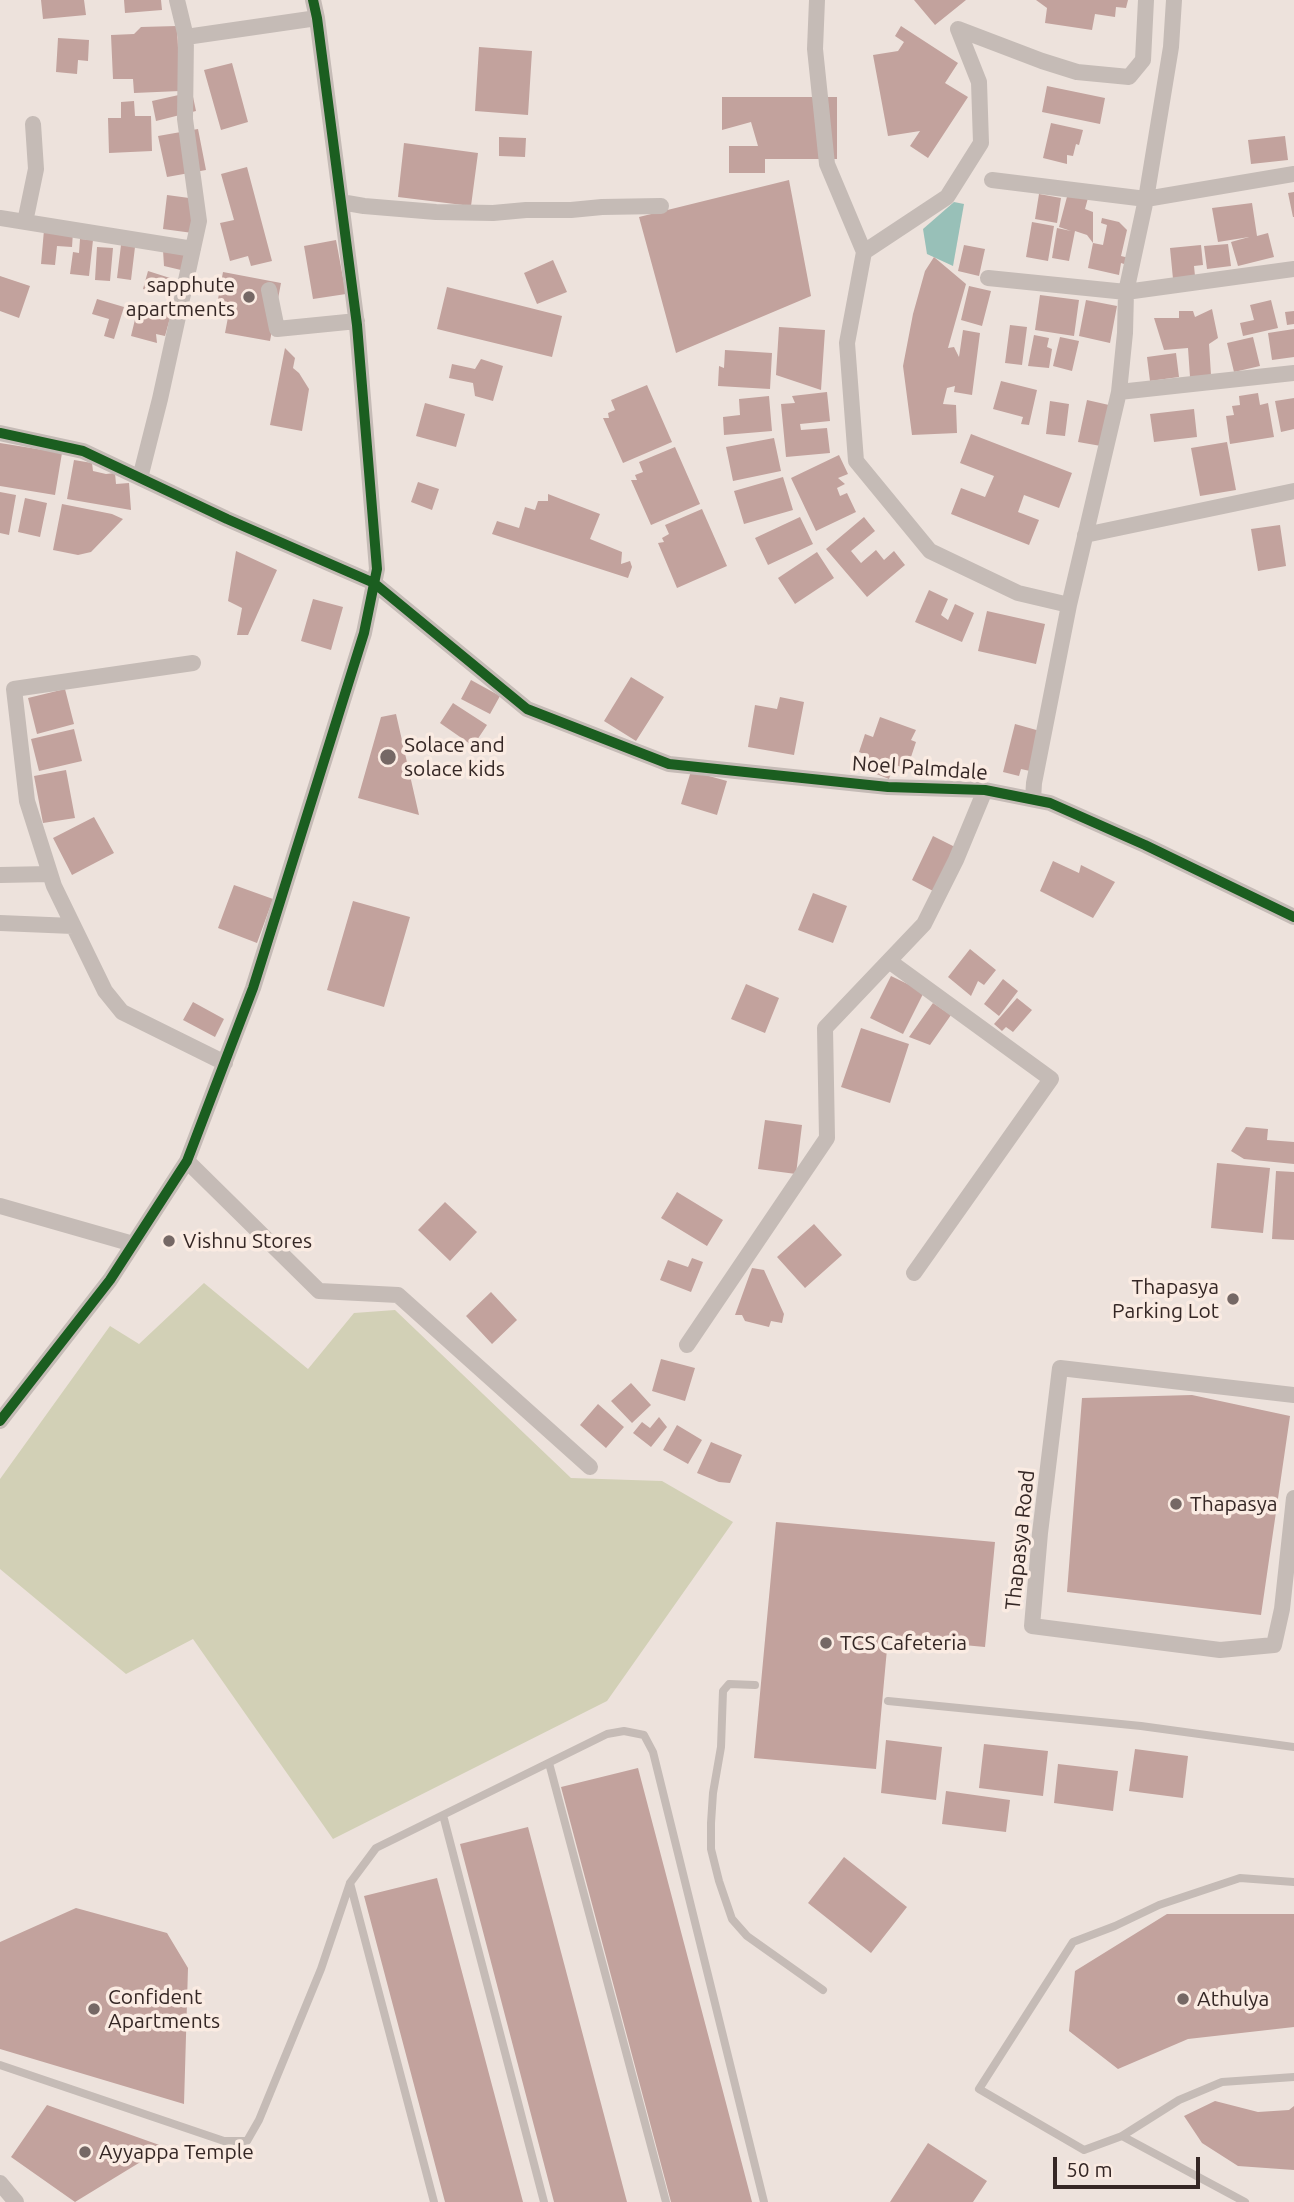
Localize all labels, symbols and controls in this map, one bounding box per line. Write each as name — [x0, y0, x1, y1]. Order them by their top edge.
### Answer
place label: sapphute apartments — [126, 272, 235, 322]
marker: sapphute apartments — [241, 289, 257, 305]
place label: Solace and solace kids — [404, 732, 505, 782]
marker: Solace and solace kids — [378, 747, 398, 767]
street label: Noel Palmdale — [851, 751, 989, 785]
place label: Vishnu Stores — [183, 1228, 312, 1254]
marker: Vishnu Stores — [161, 1233, 177, 1249]
place label: Thapasya Parking Lot — [1112, 1274, 1219, 1324]
marker: Thapasya Parking Lot — [1225, 1291, 1241, 1307]
street label: Thapasya Road — [1000, 1469, 1040, 1611]
place label: Thapasya — [1190, 1491, 1278, 1517]
marker: Thapasya — [1168, 1496, 1184, 1512]
place label: TCS Cafeteria — [840, 1630, 967, 1656]
marker: TCS Cafeteria — [818, 1635, 834, 1651]
place label: Confident Apartments — [108, 1984, 220, 2034]
place label: Athulya — [1197, 1986, 1269, 2012]
marker: Athulya — [1175, 1991, 1191, 2007]
marker: Confident Apartments — [86, 2001, 102, 2017]
place label: Ayyappa Temple — [99, 2139, 254, 2165]
scale bar — [1056, 2142, 1203, 2186]
marker: Ayyappa Temple — [77, 2144, 93, 2160]
text: 50 m — [1066, 2157, 1113, 2181]

